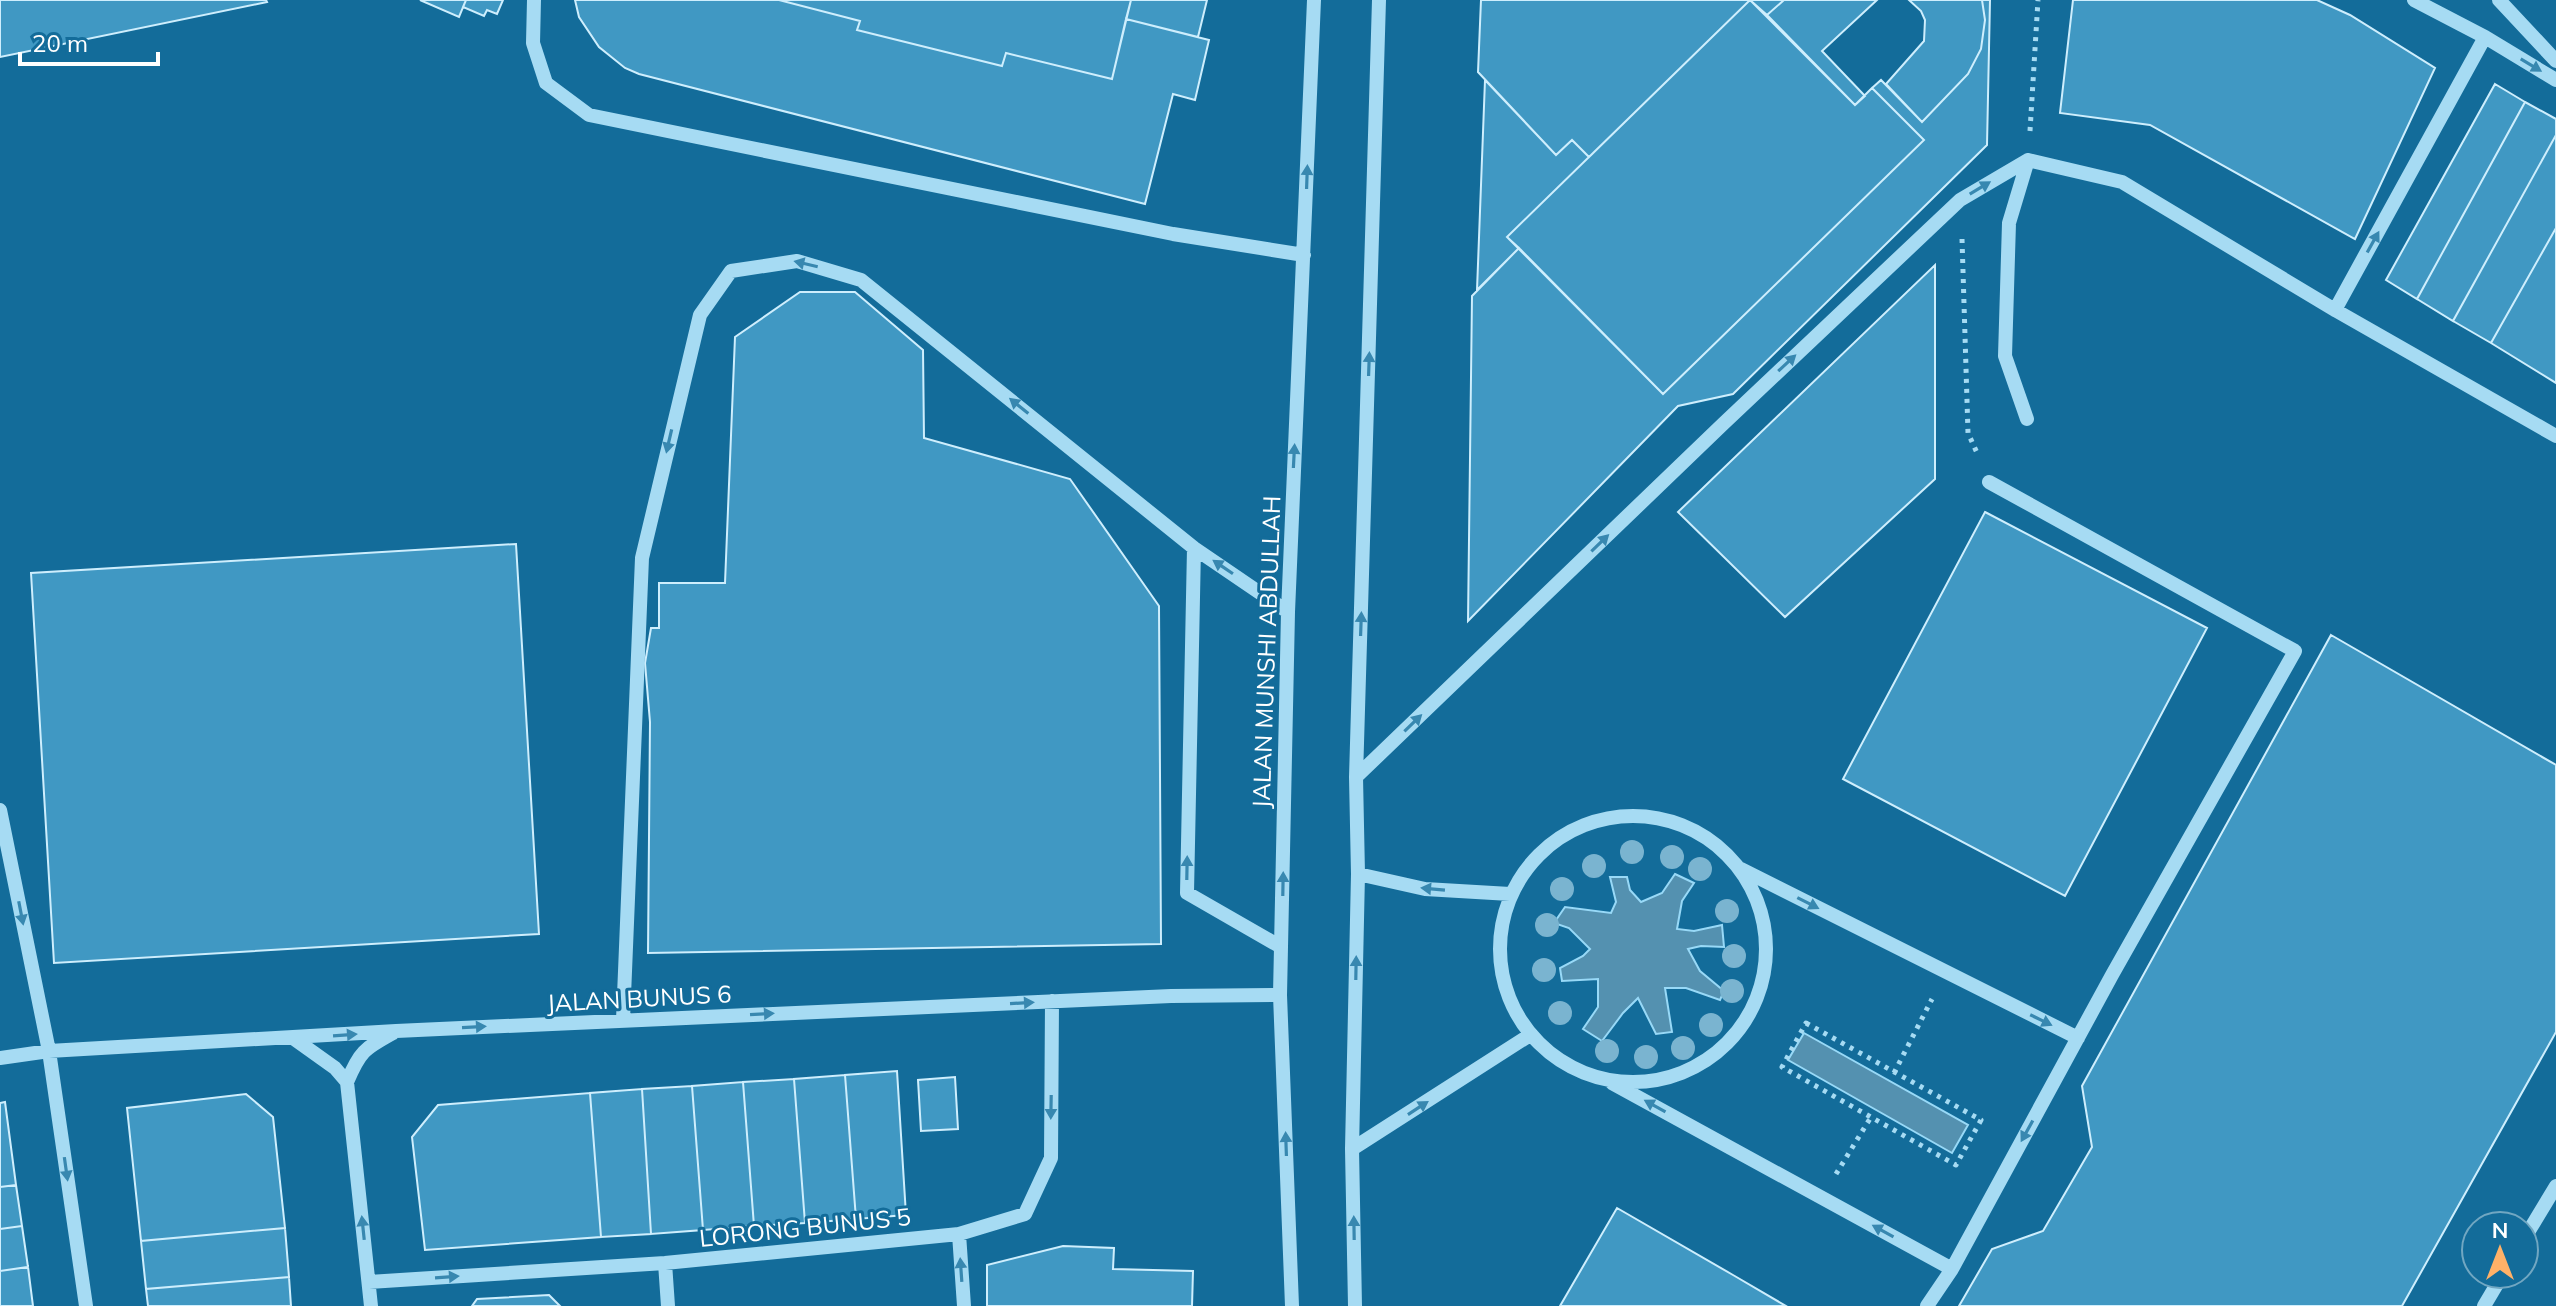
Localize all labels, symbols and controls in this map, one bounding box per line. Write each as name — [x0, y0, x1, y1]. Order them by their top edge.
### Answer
scale bar — [20, 16, 158, 66]
text: 20 m — [32, 28, 88, 58]
one-way arrow — [2520, 58, 2542, 72]
one-way arrow — [1300, 164, 1313, 189]
one-way arrow — [1969, 182, 1991, 196]
one-way arrow — [2366, 230, 2379, 253]
one-way arrow — [793, 257, 818, 270]
one-way arrow — [1362, 351, 1375, 376]
one-way arrow — [1778, 354, 1797, 372]
one-way arrow — [1009, 399, 1029, 415]
one-way arrow — [663, 429, 675, 454]
one-way arrow — [1288, 443, 1301, 468]
street label: JALAN MUNSHI ABDULLAH — [1246, 495, 1286, 809]
one-way arrow — [1590, 534, 1609, 552]
one-way arrow — [1213, 560, 1234, 575]
one-way arrow — [1354, 611, 1367, 636]
one-way arrow — [1403, 714, 1422, 732]
one-way arrow — [1181, 855, 1194, 880]
one-way arrow — [1276, 871, 1289, 896]
one-way arrow — [1420, 882, 1445, 895]
one-way arrow — [1797, 896, 1820, 910]
one-way arrow — [15, 901, 28, 926]
one-way arrow — [1350, 955, 1362, 980]
street label: JALAN BUNUS 6 — [546, 978, 732, 1018]
one-way arrow — [1010, 996, 1035, 1009]
one-way arrow — [750, 1007, 775, 1020]
one-way arrow — [2029, 1013, 2052, 1026]
one-way arrow — [462, 1021, 487, 1034]
one-way arrow — [333, 1028, 358, 1041]
one-way arrow — [1045, 1095, 1057, 1120]
one-way arrow — [1408, 1100, 1429, 1115]
one-way arrow — [1644, 1100, 1667, 1113]
one-way arrow — [2020, 1119, 2034, 1142]
one-way arrow — [1279, 1131, 1292, 1156]
one-way arrow — [60, 1157, 73, 1182]
street label: LORONG BUNUS 5 — [698, 1201, 912, 1253]
north arrow — [2460, 1210, 2540, 1290]
one-way arrow — [1348, 1215, 1360, 1240]
one-way arrow — [356, 1216, 369, 1241]
text: N — [2492, 1216, 2508, 1244]
one-way arrow — [1872, 1224, 1895, 1238]
one-way arrow — [955, 1257, 968, 1282]
one-way arrow — [435, 1270, 460, 1283]

